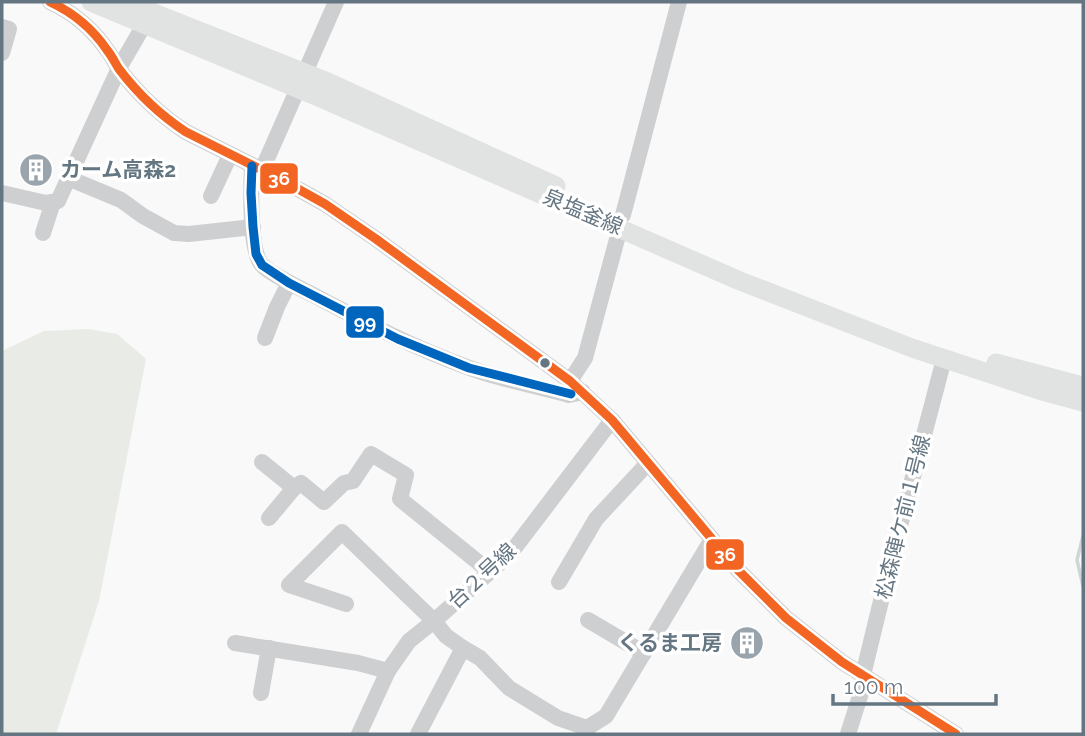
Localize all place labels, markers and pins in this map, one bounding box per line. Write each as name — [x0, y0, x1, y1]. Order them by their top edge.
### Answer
building icon: カーム高森2 — [17, 151, 55, 189]
place label: カーム高森2 — [60, 157, 176, 182]
unlabelled marker — [538, 356, 552, 370]
building icon: くるま工房 — [728, 624, 766, 662]
place label: くるま工房 — [617, 630, 722, 655]

